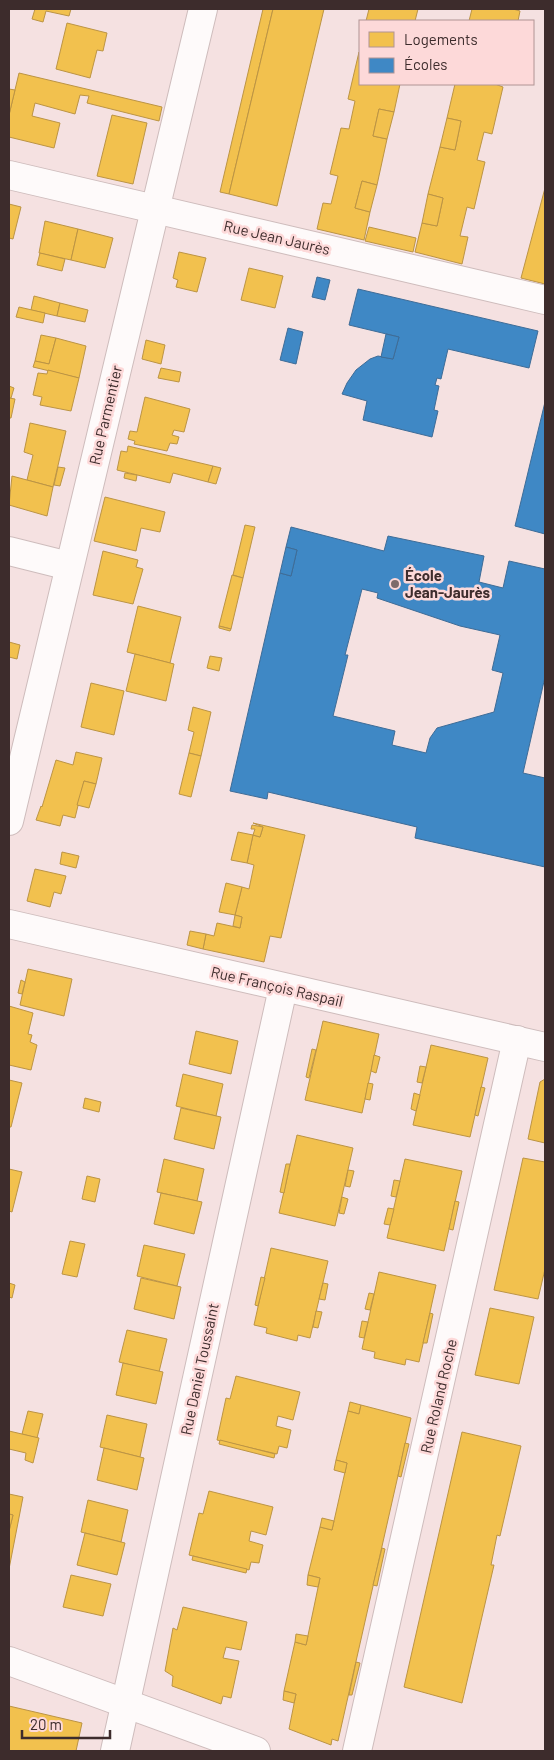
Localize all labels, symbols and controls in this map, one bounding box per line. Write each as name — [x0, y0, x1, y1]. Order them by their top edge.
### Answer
legend — [359, 20, 534, 85]
text: Logements — [404, 30, 478, 48]
text: Écoles — [404, 55, 448, 73]
street label: Rue Jean Jaurès — [222, 216, 332, 258]
street label: Rue Parmentier — [85, 363, 125, 466]
place label: École Jean-Jaurès — [405, 566, 491, 601]
marker: École Jean-Jaurès — [389, 578, 401, 590]
street label: Rue François Raspail — [209, 962, 345, 1010]
street label: Rue Daniel Toussaint — [176, 1301, 222, 1437]
street label: Rue Roland Roche — [416, 1337, 460, 1455]
scale bar — [22, 1708, 110, 1740]
text: 20 m — [30, 1715, 62, 1733]

